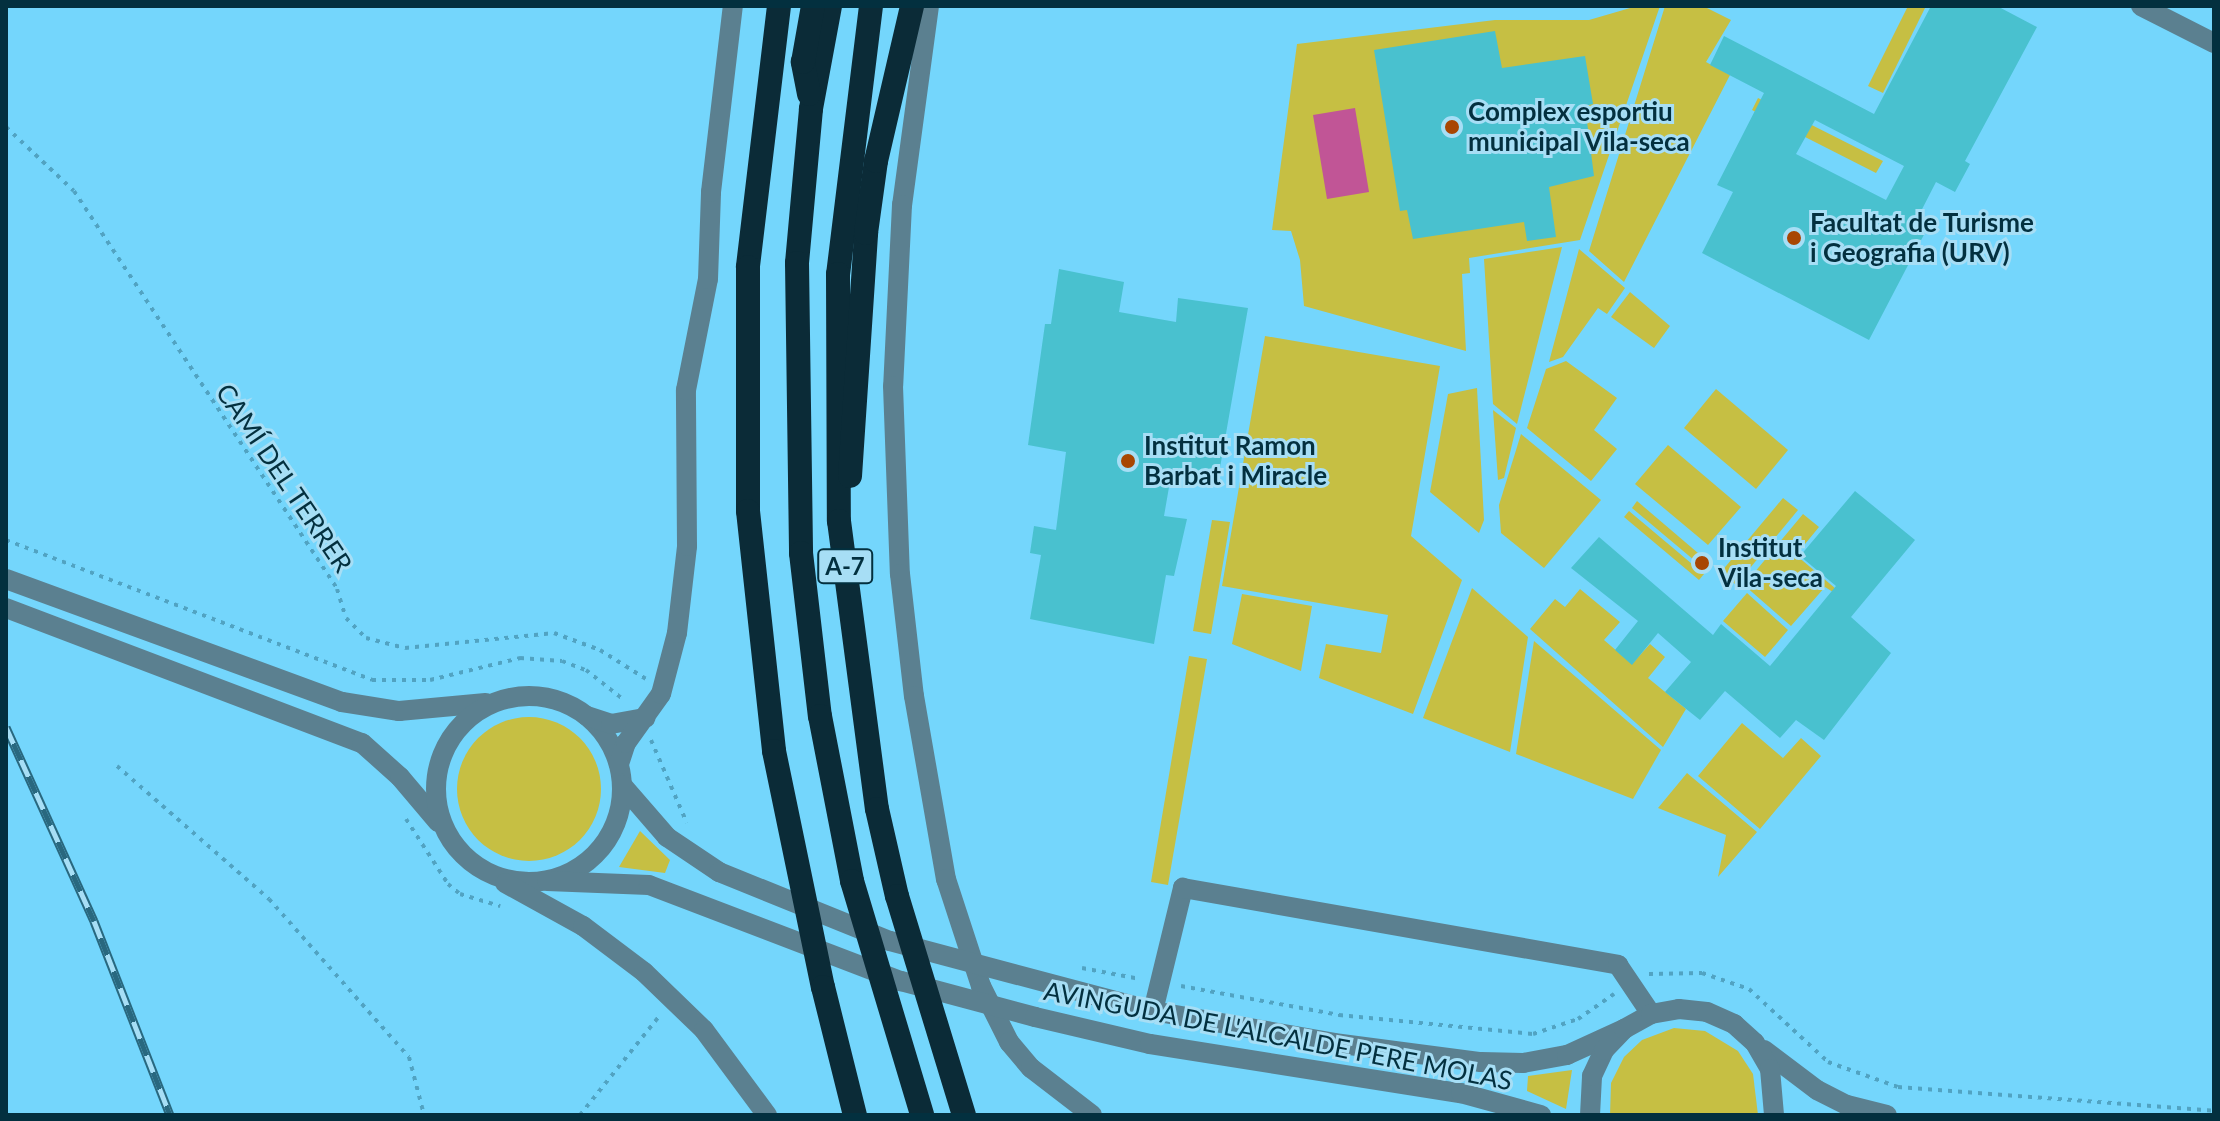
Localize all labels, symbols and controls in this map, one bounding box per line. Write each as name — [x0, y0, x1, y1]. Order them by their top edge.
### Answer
place label: Complex esportiu municipal Vila-seca — [1468, 96, 1691, 158]
marker: Complex esportiu municipal Vila-seca — [1443, 118, 1461, 136]
place label: Facultat de Turisme i Geografia (URV) — [1810, 207, 2035, 268]
marker: Facultat de Turisme i Geografia (URV) — [1785, 229, 1803, 247]
street label: CAMÍ DEL TERRER — [209, 377, 359, 579]
place label: Institut Ramon Barbat i Miracle — [1144, 430, 1327, 492]
marker: Institut Ramon Barbat i Miracle — [1119, 452, 1137, 470]
place label: Institut Vila-seca — [1718, 532, 1823, 594]
road number: A-7 — [817, 546, 873, 586]
marker: Institut Vila-seca — [1693, 554, 1711, 572]
street label: AVINGUDA DE L'ALCALDE PERE MOLAS — [1041, 975, 1515, 1097]

